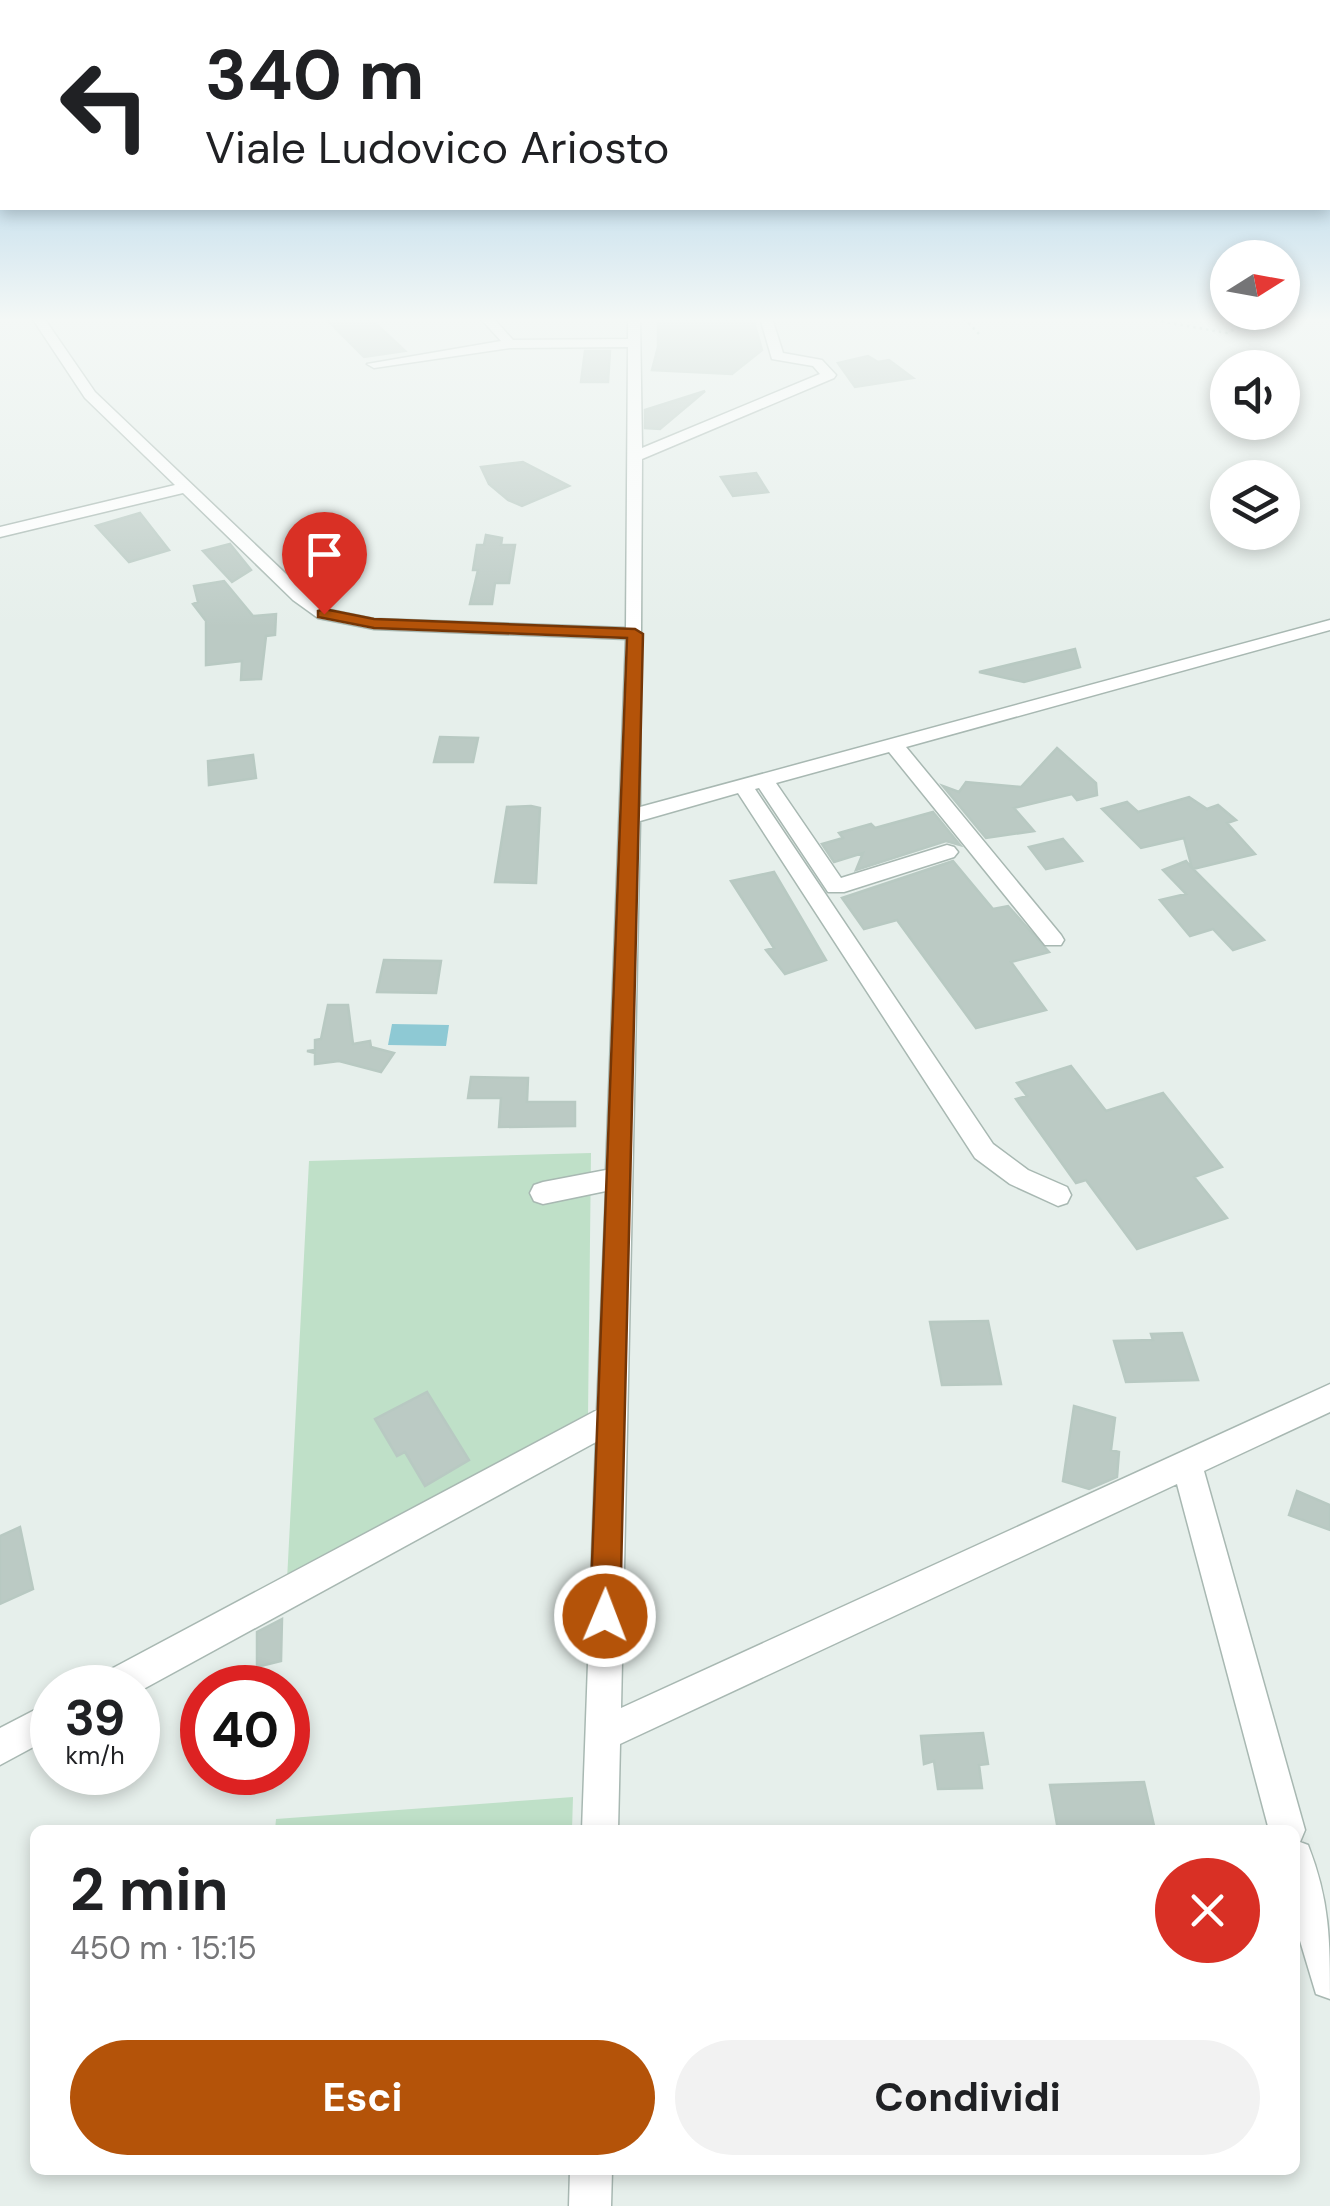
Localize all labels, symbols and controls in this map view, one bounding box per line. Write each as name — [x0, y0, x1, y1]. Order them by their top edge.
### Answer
text: 340 m — [205, 30, 424, 121]
icon: left — [40, 40, 170, 170]
text: Viale Ludovico Ariosto — [205, 118, 669, 177]
north arrow — [1210, 240, 1300, 330]
map controls — [1210, 240, 1300, 550]
button: sound — [1210, 350, 1300, 440]
button: layers — [1210, 460, 1300, 550]
pin — [282, 512, 367, 615]
icon: arrive — [297, 527, 352, 582]
position arrow — [553, 1564, 657, 1668]
speed limit sign: 40 — [180, 1665, 310, 1795]
text: 39 — [65, 1685, 125, 1751]
text: km/h — [65, 1739, 125, 1772]
text: 2 min — [70, 1850, 229, 1929]
button: close — [1155, 1858, 1260, 1963]
text: 450 m · 15:15 — [70, 1927, 257, 1969]
button: Esci — [70, 2040, 655, 2155]
button: Condividi — [675, 2040, 1260, 2155]

